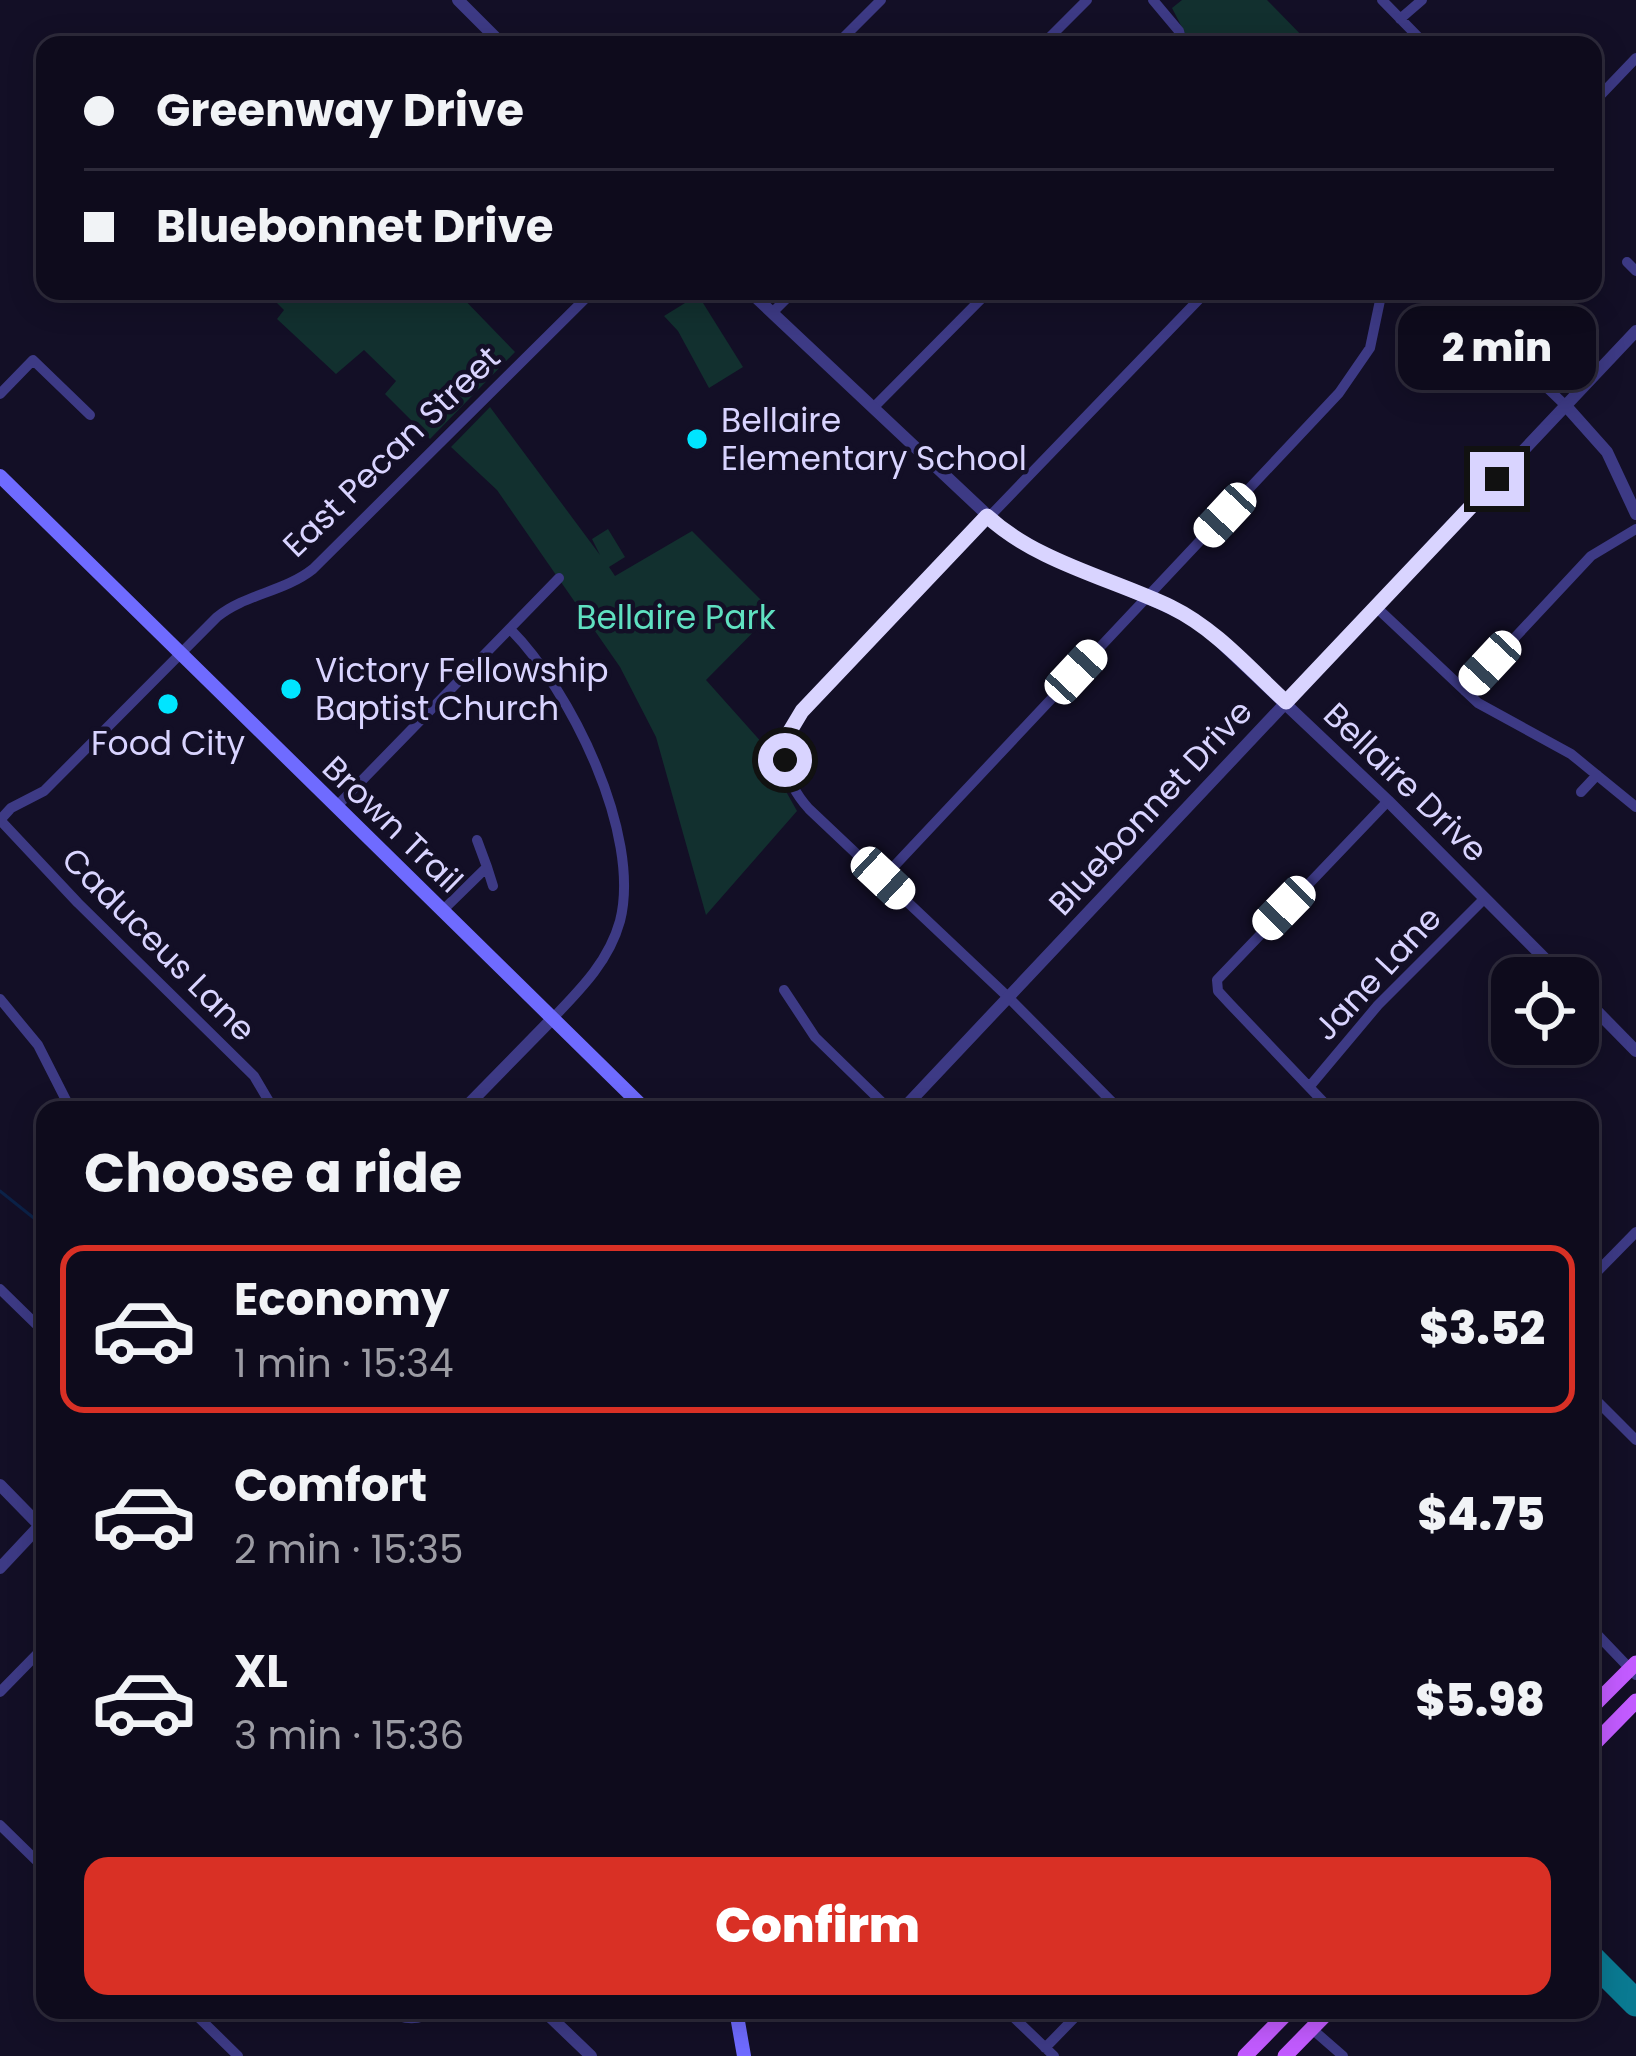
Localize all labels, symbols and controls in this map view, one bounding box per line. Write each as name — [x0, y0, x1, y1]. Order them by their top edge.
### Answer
text: Greenway Drive — [156, 79, 524, 142]
text: Bluebonnet Drive — [156, 195, 554, 258]
callout: 2 min — [1398, 305, 1596, 389]
text: 2 min — [1442, 320, 1552, 375]
street label: East Pecan Street — [272, 335, 510, 568]
place label: Bellaire Elementary School — [721, 397, 1027, 482]
marker: Bellaire Elementary School — [684, 426, 710, 452]
route end — [1470, 452, 1524, 506]
car — [1187, 476, 1263, 554]
park label: Bellaire Park — [576, 594, 776, 641]
car — [1452, 624, 1528, 702]
car — [1038, 633, 1114, 711]
place label: Victory Fellowship Baptist Church — [315, 647, 609, 732]
marker: Victory Fellowship Baptist Church — [278, 676, 304, 702]
street label: Bluebonnet Drive — [1038, 689, 1263, 926]
marker: Food City — [155, 691, 181, 717]
street label: Bellaire Drive — [1313, 692, 1498, 873]
place label: Food City — [91, 720, 246, 767]
route start — [758, 733, 812, 787]
street label: Brown Trail — [312, 745, 473, 904]
street label: Caduceus Lane — [51, 837, 266, 1052]
car — [844, 840, 922, 916]
car — [1246, 870, 1322, 946]
street label: Jane Lane — [1303, 896, 1452, 1051]
map controls — [1491, 957, 1599, 1065]
button: locate — [1491, 957, 1599, 1065]
text: Choose a ride — [84, 1135, 462, 1211]
text: Economy — [234, 1268, 449, 1331]
icon: car — [90, 1275, 198, 1383]
text: $3.52 — [1419, 1297, 1545, 1360]
text: 1 min · 15:34 — [234, 1336, 454, 1391]
text: Comfort — [234, 1454, 427, 1517]
icon: car — [90, 1461, 198, 1569]
text: $4.75 — [1418, 1483, 1545, 1546]
text: 2 min · 15:35 — [234, 1522, 463, 1577]
text: XL — [234, 1640, 288, 1703]
icon: car — [90, 1647, 198, 1755]
text: $5.98 — [1416, 1669, 1545, 1732]
text: 3 min · 15:36 — [234, 1708, 464, 1763]
button: Confirm — [84, 1857, 1551, 1995]

